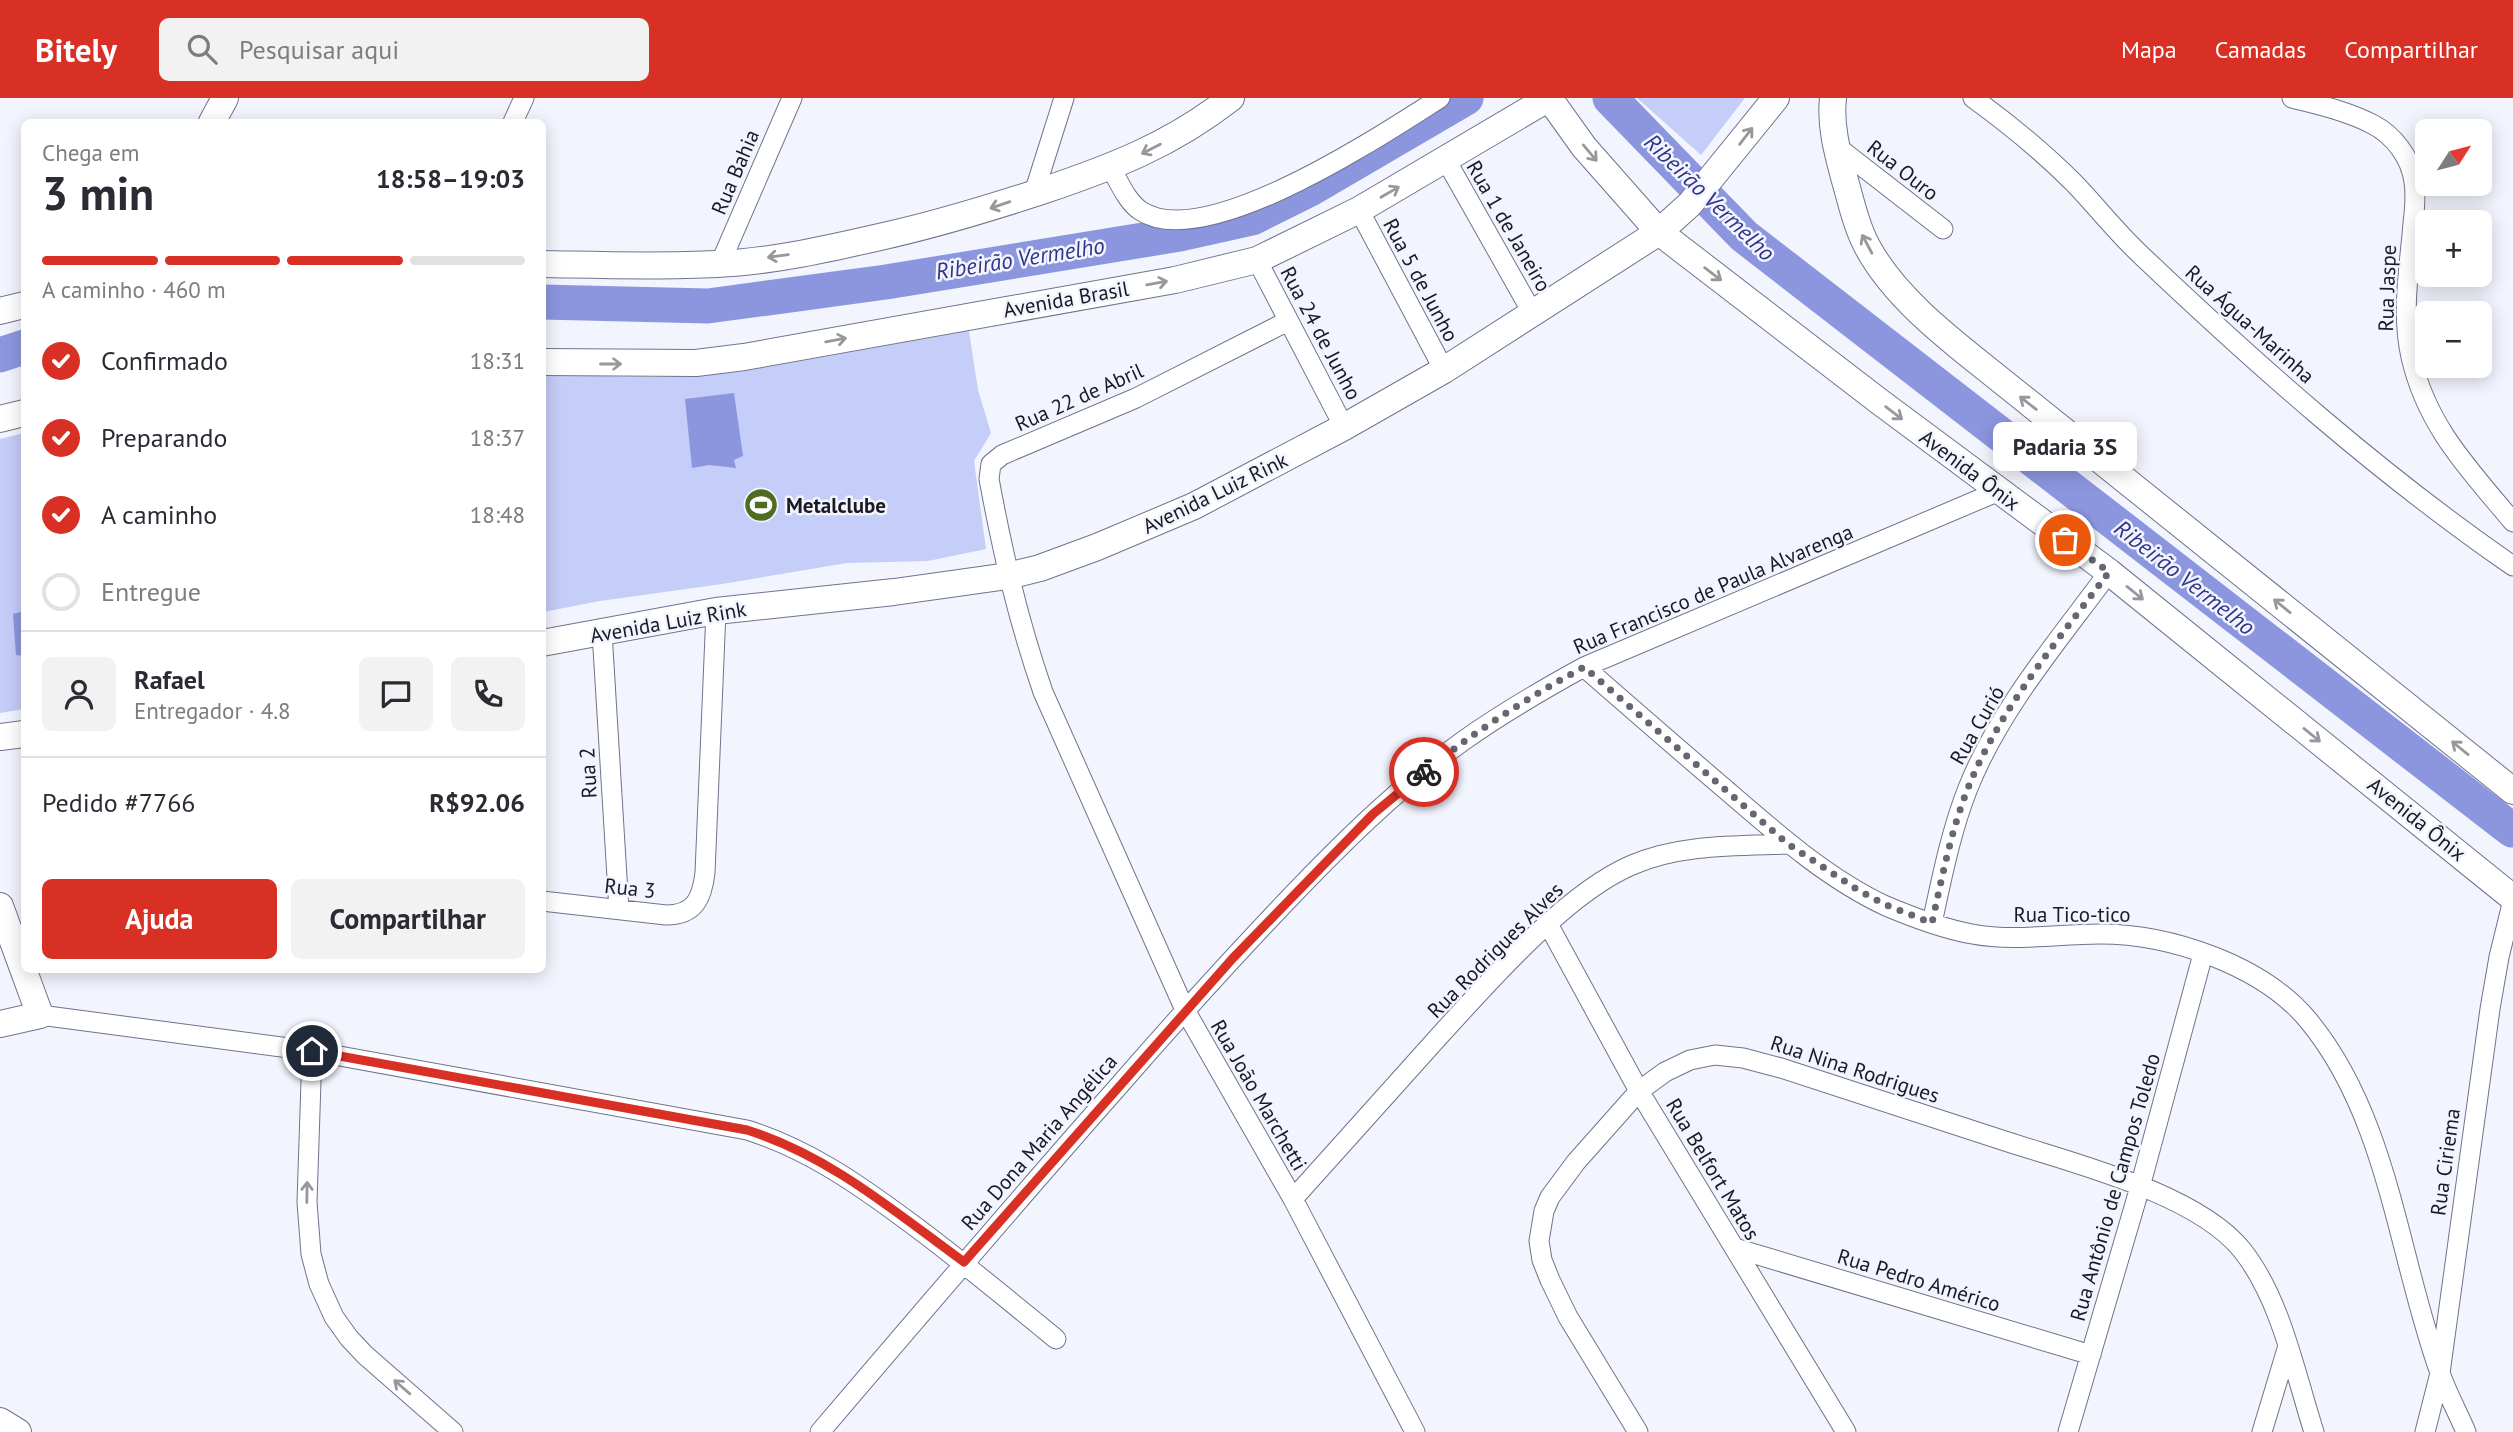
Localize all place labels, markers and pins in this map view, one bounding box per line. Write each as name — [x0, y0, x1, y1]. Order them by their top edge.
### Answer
callout: Padaria 3S — [1993, 421, 2137, 470]
sports icon: Metalclube — [742, 486, 780, 524]
place label: Metalclube — [786, 492, 886, 519]
pin — [2035, 510, 2095, 570]
pin — [282, 1021, 342, 1081]

